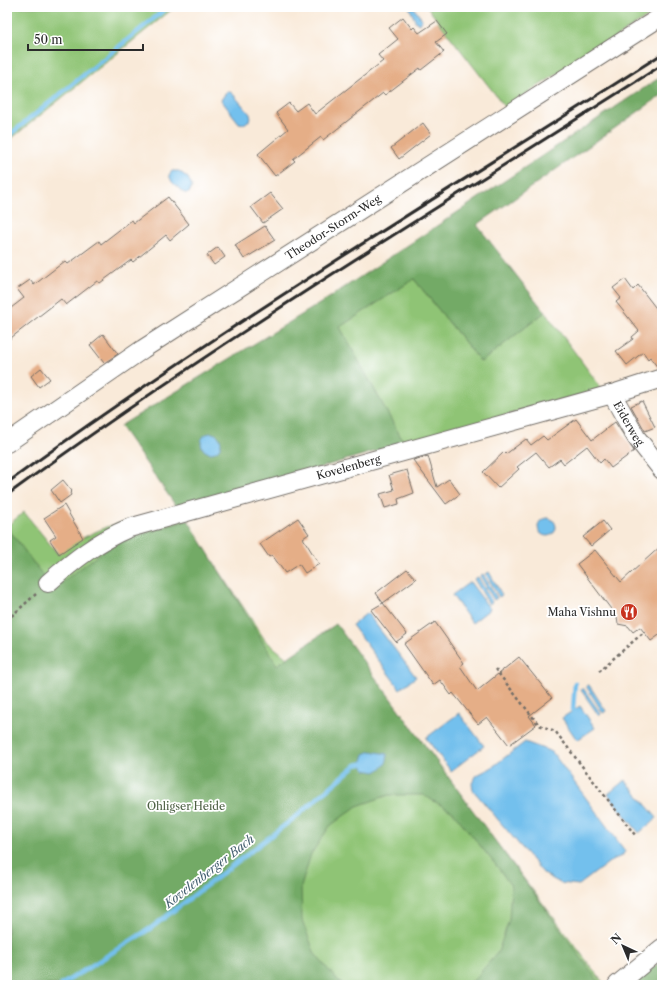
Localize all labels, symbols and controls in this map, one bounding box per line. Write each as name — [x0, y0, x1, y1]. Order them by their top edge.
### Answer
scale bar — [28, 26, 143, 52]
text: 50 m — [34, 32, 63, 47]
street label: Theodor-Storm-Weg — [283, 191, 383, 263]
street label: Eiderweg — [610, 399, 647, 449]
street label: Kovelenberg — [315, 452, 382, 483]
restaurant icon: Maha Vishnu — [619, 602, 639, 622]
place label: Maha Vishnu — [547, 605, 616, 619]
park label: Ohligser Heide — [147, 799, 225, 813]
water label: Kovelenberger Bach — [160, 831, 257, 911]
north arrow — [603, 926, 643, 966]
text: N — [608, 930, 625, 947]

